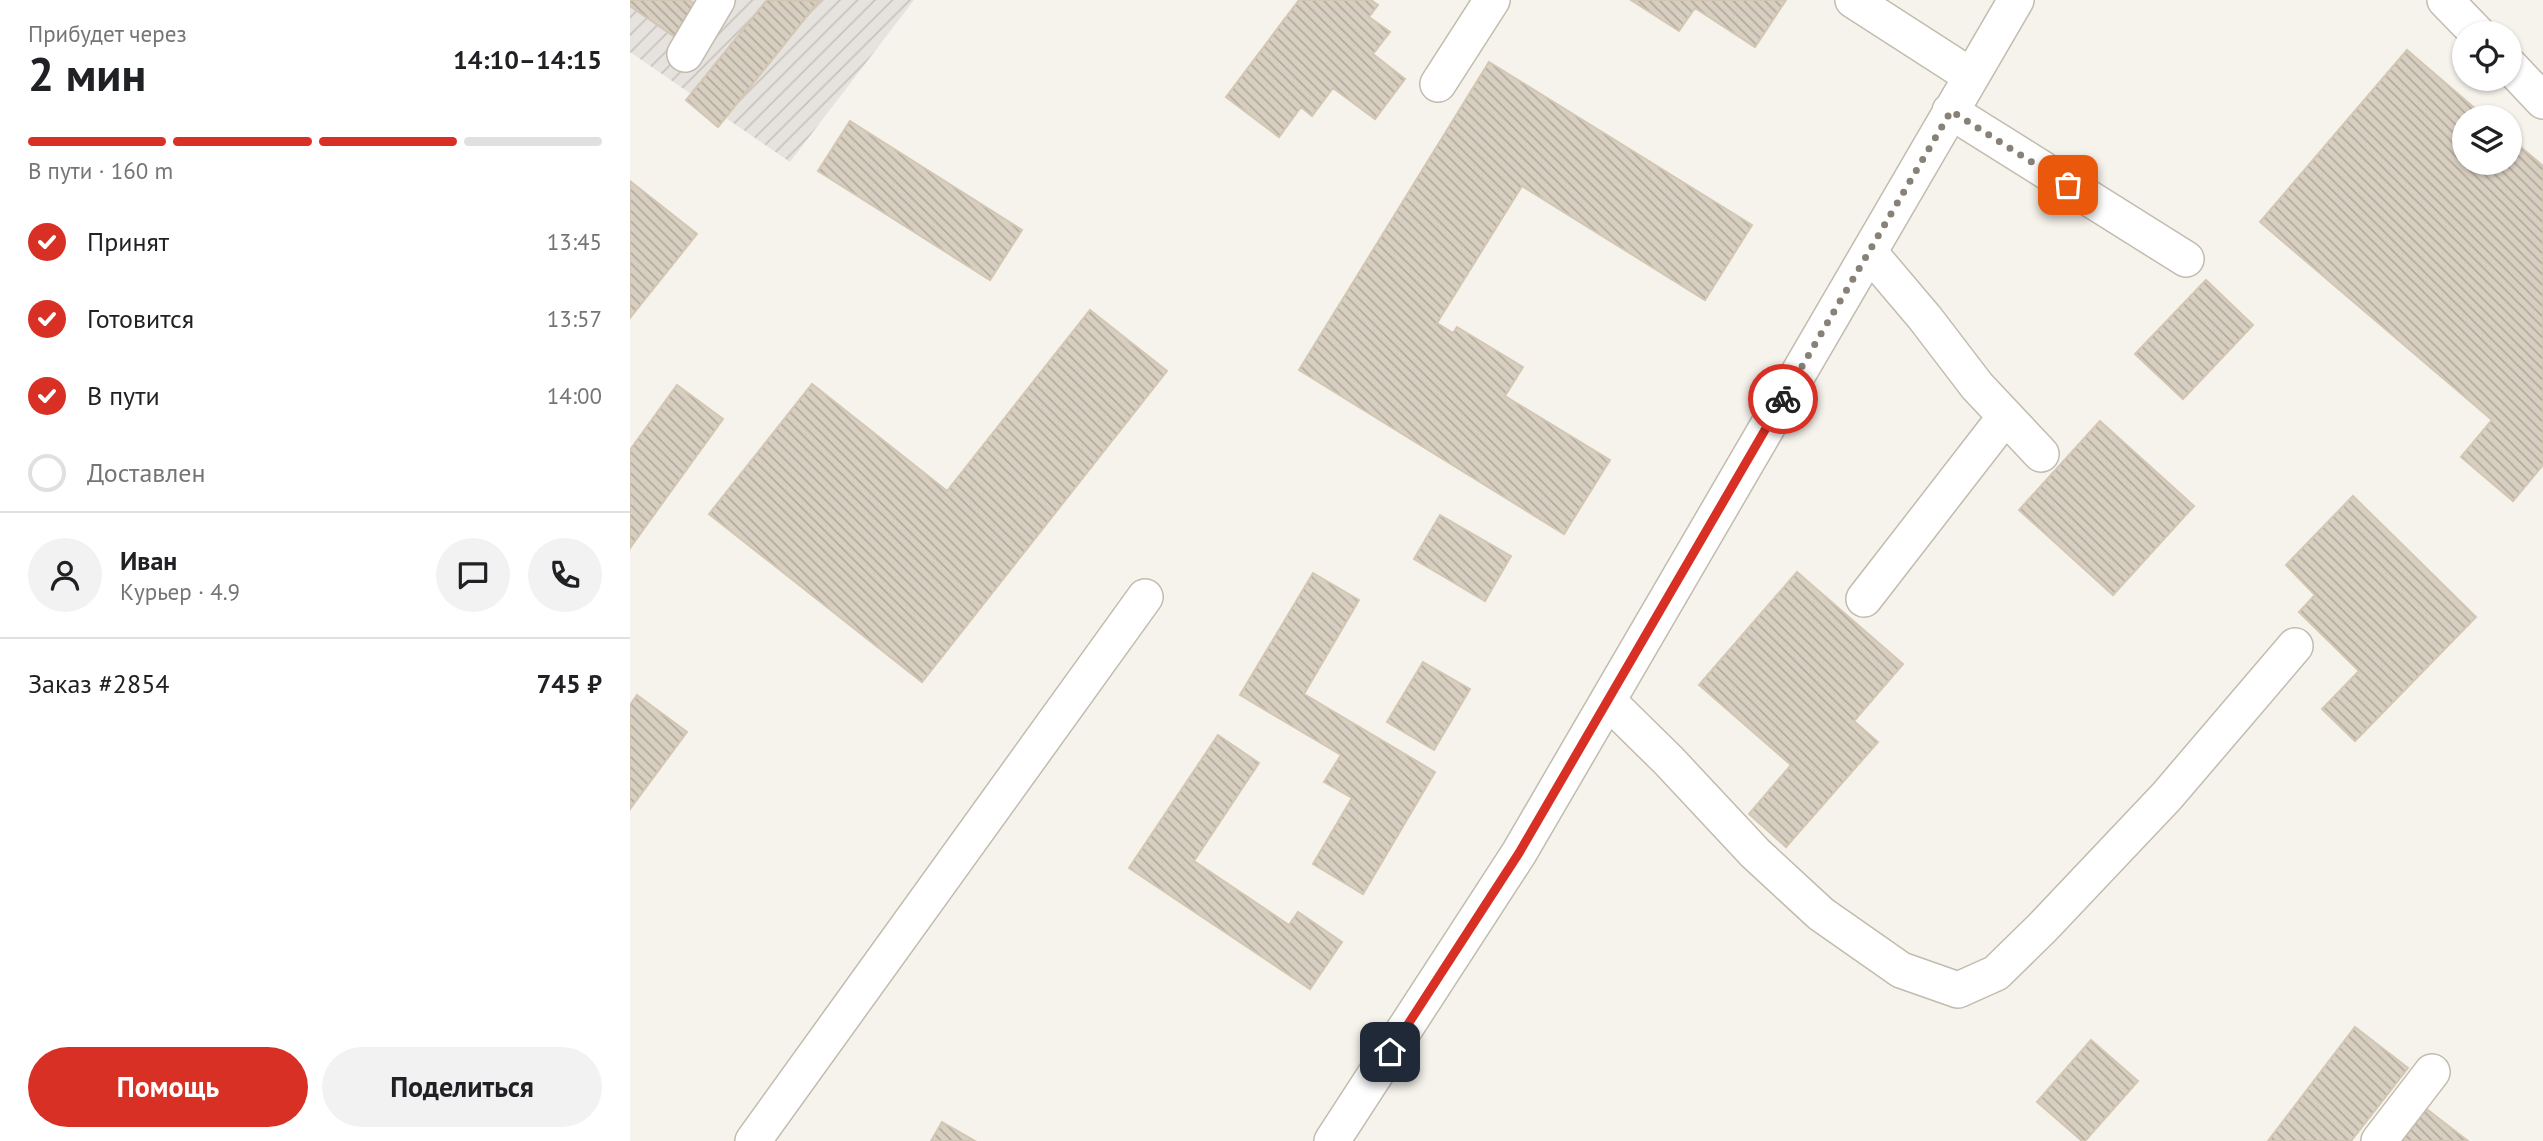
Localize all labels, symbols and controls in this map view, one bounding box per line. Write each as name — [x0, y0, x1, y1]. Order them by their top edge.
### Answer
text: Прибудет через — [28, 19, 187, 48]
map controls — [2452, 21, 2522, 175]
button: locate — [2452, 21, 2522, 91]
text: 14:10–14:15 — [453, 43, 602, 76]
text: 2 мин — [28, 44, 146, 104]
button: layers — [2452, 105, 2522, 175]
pin — [2038, 155, 2098, 215]
text: В пути · 160 m — [28, 156, 173, 185]
icon: bag — [2049, 166, 2087, 204]
icon: check — [28, 223, 66, 261]
text: Принят — [87, 225, 169, 258]
text: 13:45 — [547, 227, 602, 256]
icon: check — [28, 300, 66, 338]
text: Готовится — [87, 302, 194, 335]
text: 13:57 — [547, 304, 602, 333]
courier — [1748, 364, 1818, 434]
icon: check — [28, 377, 66, 415]
text: В пути — [87, 379, 160, 412]
icon: bike — [1764, 380, 1802, 418]
text: 14:00 — [547, 381, 602, 410]
text: Доставлен — [87, 456, 206, 489]
button: person — [28, 538, 102, 612]
button: chat — [436, 538, 510, 612]
button: phone — [528, 538, 602, 612]
text: Иван — [120, 544, 177, 577]
text: Курьер · 4.9 — [120, 577, 240, 606]
text: Заказ #2854 — [28, 667, 170, 700]
text: 745 ₽ — [536, 667, 602, 700]
pin — [1360, 1022, 1420, 1082]
icon: home — [1371, 1033, 1409, 1071]
button: Помощь — [28, 1047, 308, 1127]
button: Поделиться — [322, 1047, 602, 1127]

